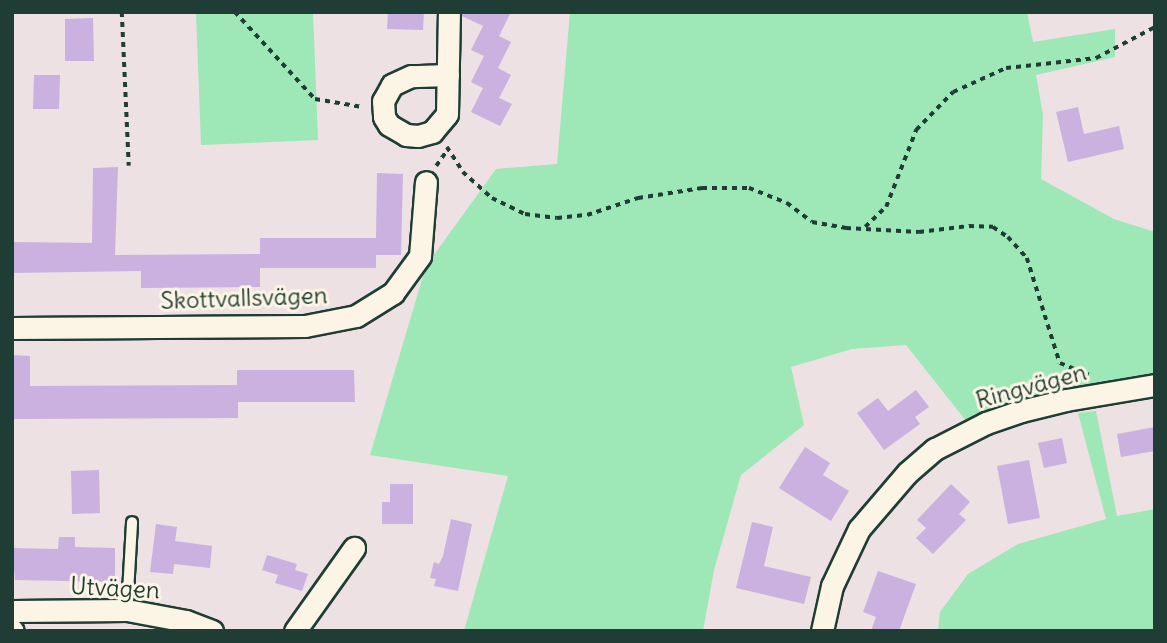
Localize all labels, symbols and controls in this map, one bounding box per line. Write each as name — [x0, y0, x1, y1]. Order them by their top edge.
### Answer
street label: Skottvallsvägen — [160, 281, 328, 315]
street label: Ringvägen — [973, 357, 1089, 415]
street label: Utvägen — [69, 571, 161, 605]

